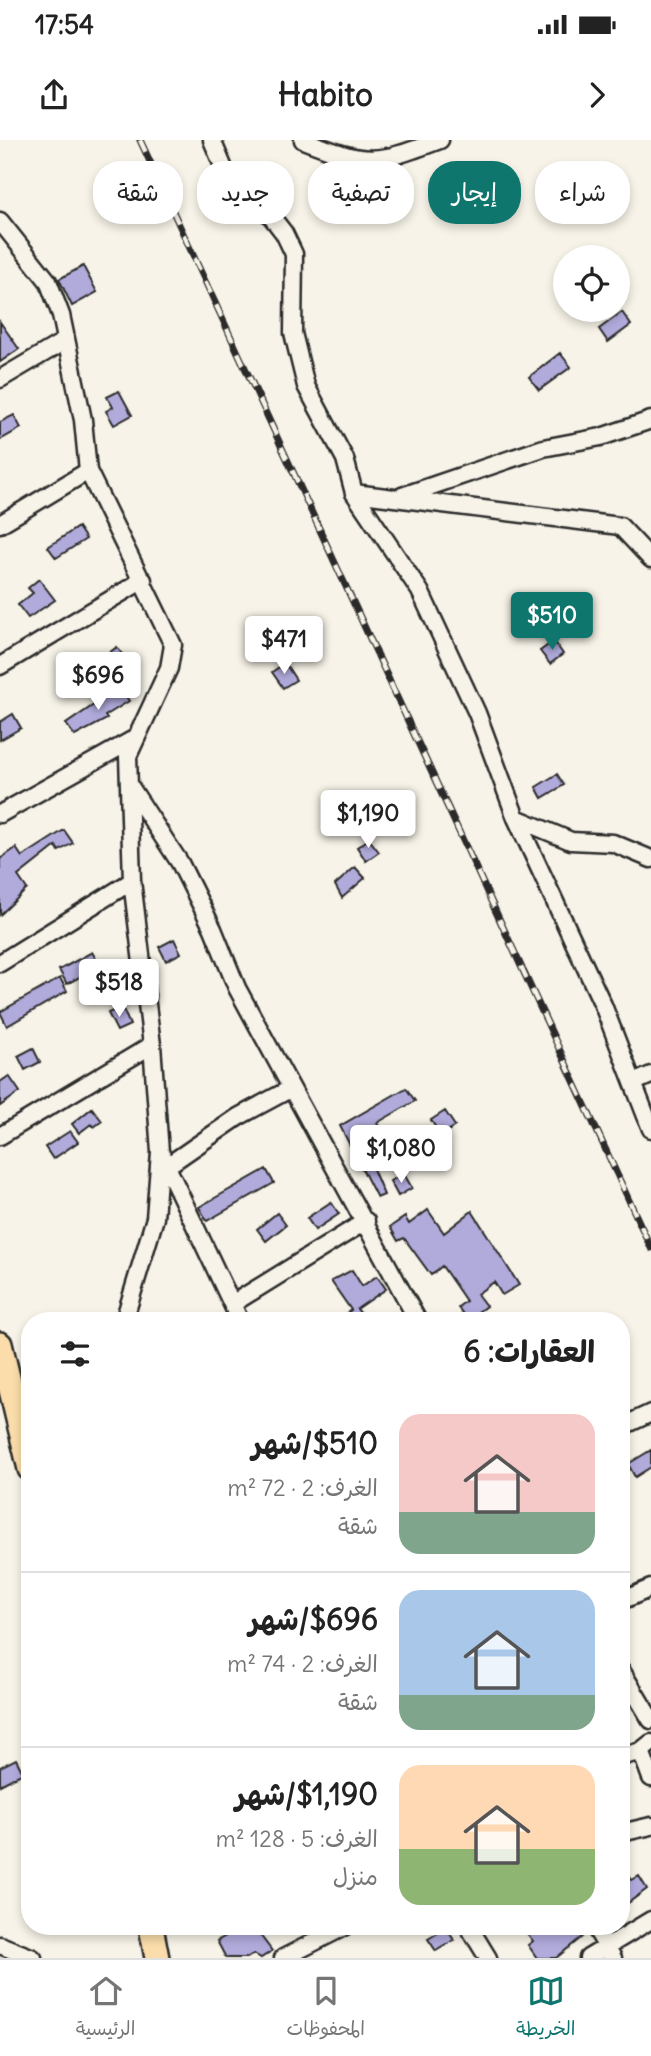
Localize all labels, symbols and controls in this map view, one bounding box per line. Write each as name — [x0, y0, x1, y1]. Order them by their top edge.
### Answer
text: 17:54 — [35, 8, 94, 41]
text: Habito — [278, 74, 373, 115]
icon: share — [35, 76, 73, 114]
icon: forward — [578, 76, 616, 114]
chip: شقة — [93, 161, 183, 224]
chip: جديد — [197, 161, 294, 224]
chip: تصفية — [308, 161, 414, 224]
chip: إيجار — [428, 161, 521, 224]
chip: شراء — [535, 161, 630, 224]
map controls — [553, 245, 630, 322]
button: locate — [553, 245, 630, 322]
pin: $510 — [511, 592, 593, 652]
text: $510 — [527, 600, 577, 629]
pin: $471 — [243, 616, 325, 676]
text: $471 — [261, 624, 307, 653]
pin: $696 — [57, 652, 139, 712]
text: $696 — [72, 660, 124, 689]
pin: $1,190 — [311, 790, 425, 850]
text: $1,190 — [337, 798, 399, 827]
pin: $518 — [78, 960, 160, 1019]
text: $518 — [95, 967, 143, 996]
pin: $1,080 — [344, 1126, 458, 1185]
text: $1,080 — [366, 1133, 436, 1162]
text: العقارات: 6 — [463, 1332, 595, 1370]
icon: filters — [56, 1335, 94, 1373]
text: $510/شهر — [252, 1424, 378, 1462]
icon: home — [455, 1442, 539, 1526]
text: الغرف: 2 · 72 m² — [227, 1473, 378, 1502]
text: شقة — [338, 1511, 378, 1540]
text: $696/شهر — [249, 1600, 378, 1638]
icon: home — [455, 1618, 539, 1702]
text: الغرف: 2 · 74 m² — [227, 1649, 378, 1678]
text: شقة — [338, 1687, 378, 1716]
text: $1,190/شهر — [235, 1775, 378, 1813]
icon: home — [455, 1793, 539, 1877]
text: الغرف: 5 · 128 m² — [216, 1824, 378, 1853]
text: منزل — [333, 1862, 378, 1891]
tab: الرئيسية — [76, 1972, 135, 2045]
tab: المحفوظات — [287, 1972, 365, 2045]
tab: الخريطة — [516, 1972, 575, 2045]

